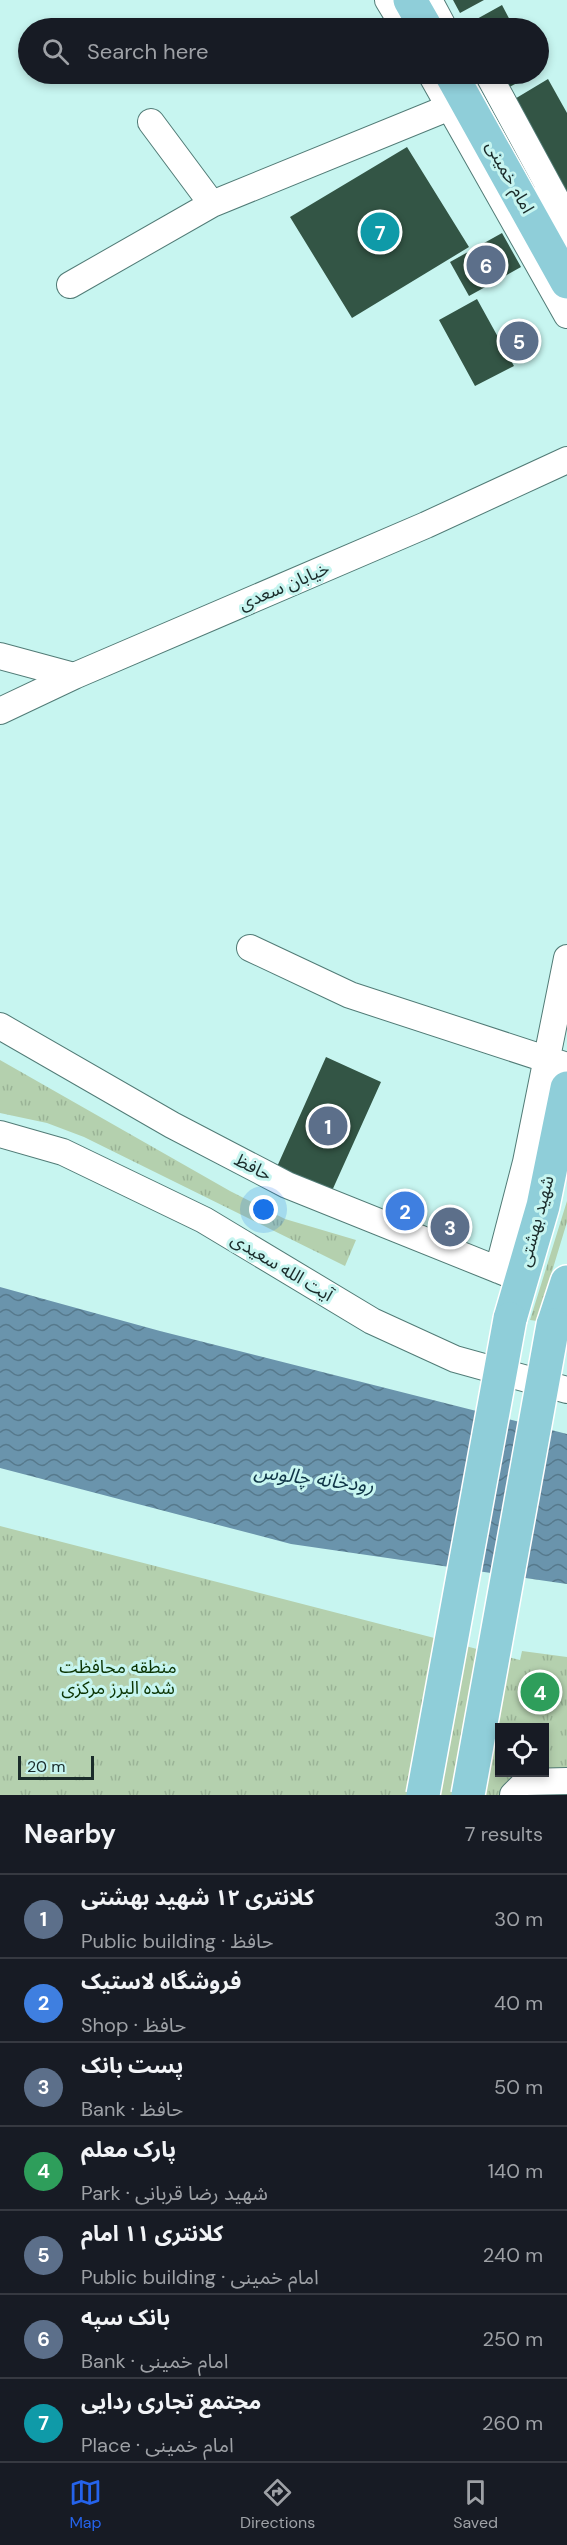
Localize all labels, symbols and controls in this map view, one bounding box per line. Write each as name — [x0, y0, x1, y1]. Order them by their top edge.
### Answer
search box — [18, 18, 549, 84]
icon: search — [39, 35, 72, 68]
text: Search here — [87, 37, 208, 66]
street label: امام خمینی — [478, 136, 540, 219]
pin: 7 — [360, 210, 400, 254]
pin: 6 — [466, 242, 506, 288]
pin: 5 — [500, 318, 538, 364]
street label: خیابان سعدی — [235, 556, 333, 616]
pin: 1 — [308, 1104, 348, 1148]
street label: حافظ — [230, 1147, 276, 1187]
street label: شهید بهشتی — [512, 1173, 560, 1269]
pin: 2 — [386, 1188, 424, 1234]
your location — [249, 1195, 278, 1224]
pin: 3 — [430, 1204, 470, 1250]
street label: آیت الله سعیدی — [226, 1227, 338, 1307]
water label: رودخانه چالوس — [253, 1458, 375, 1498]
park label: منطقه محافظت شده البرز مرکزی — [59, 1655, 177, 1700]
pin: 4 — [520, 1670, 560, 1714]
map controls — [495, 1723, 549, 1777]
button: locate — [495, 1723, 549, 1777]
scale bar — [18, 1753, 94, 1780]
text: 20 m — [27, 1756, 66, 1777]
text: Nearby — [24, 1817, 116, 1851]
text: 7 results — [465, 1821, 543, 1847]
text: کلانتری ۱۲ شهید بهشتی — [81, 1883, 314, 1912]
text: 1 — [40, 1906, 47, 1932]
text: 30 m — [494, 1906, 543, 1932]
text: Public building · حافظ — [81, 1928, 274, 1954]
text: فروشگاه لاستیک — [81, 1967, 241, 1996]
text: 2 — [38, 1990, 49, 2016]
text: 40 m — [494, 1990, 543, 2016]
text: Shop · حافظ — [81, 2012, 186, 2038]
text: پست بانک — [81, 2051, 184, 2080]
text: 3 — [37, 2074, 50, 2100]
text: 50 m — [494, 2074, 543, 2100]
text: Bank · حافظ — [81, 2096, 183, 2122]
text: پارک معلم — [81, 2135, 176, 2164]
text: 4 — [37, 2158, 50, 2184]
text: 140 m — [488, 2158, 543, 2184]
text: Park · شهید رضا قربانی — [81, 2180, 268, 2206]
text: کلانتری ۱۱ امام — [81, 2219, 223, 2248]
text: 5 — [37, 2242, 50, 2268]
text: 240 m — [483, 2242, 543, 2268]
text: Public building · امام خمینی — [81, 2264, 319, 2290]
text: بانک سپه — [81, 2303, 170, 2332]
text: 6 — [37, 2326, 50, 2352]
text: 250 m — [482, 2326, 543, 2352]
text: Bank · امام خمینی — [81, 2348, 229, 2374]
text: مجتمع تجاری ردایی — [81, 2387, 261, 2416]
text: 7 — [38, 2410, 49, 2436]
text: 260 m — [482, 2410, 543, 2436]
text: Place · امام خمینی — [81, 2432, 234, 2458]
tab: Map — [69, 2476, 102, 2533]
tab: Directions — [240, 2476, 315, 2533]
tab: Saved — [453, 2476, 498, 2533]

